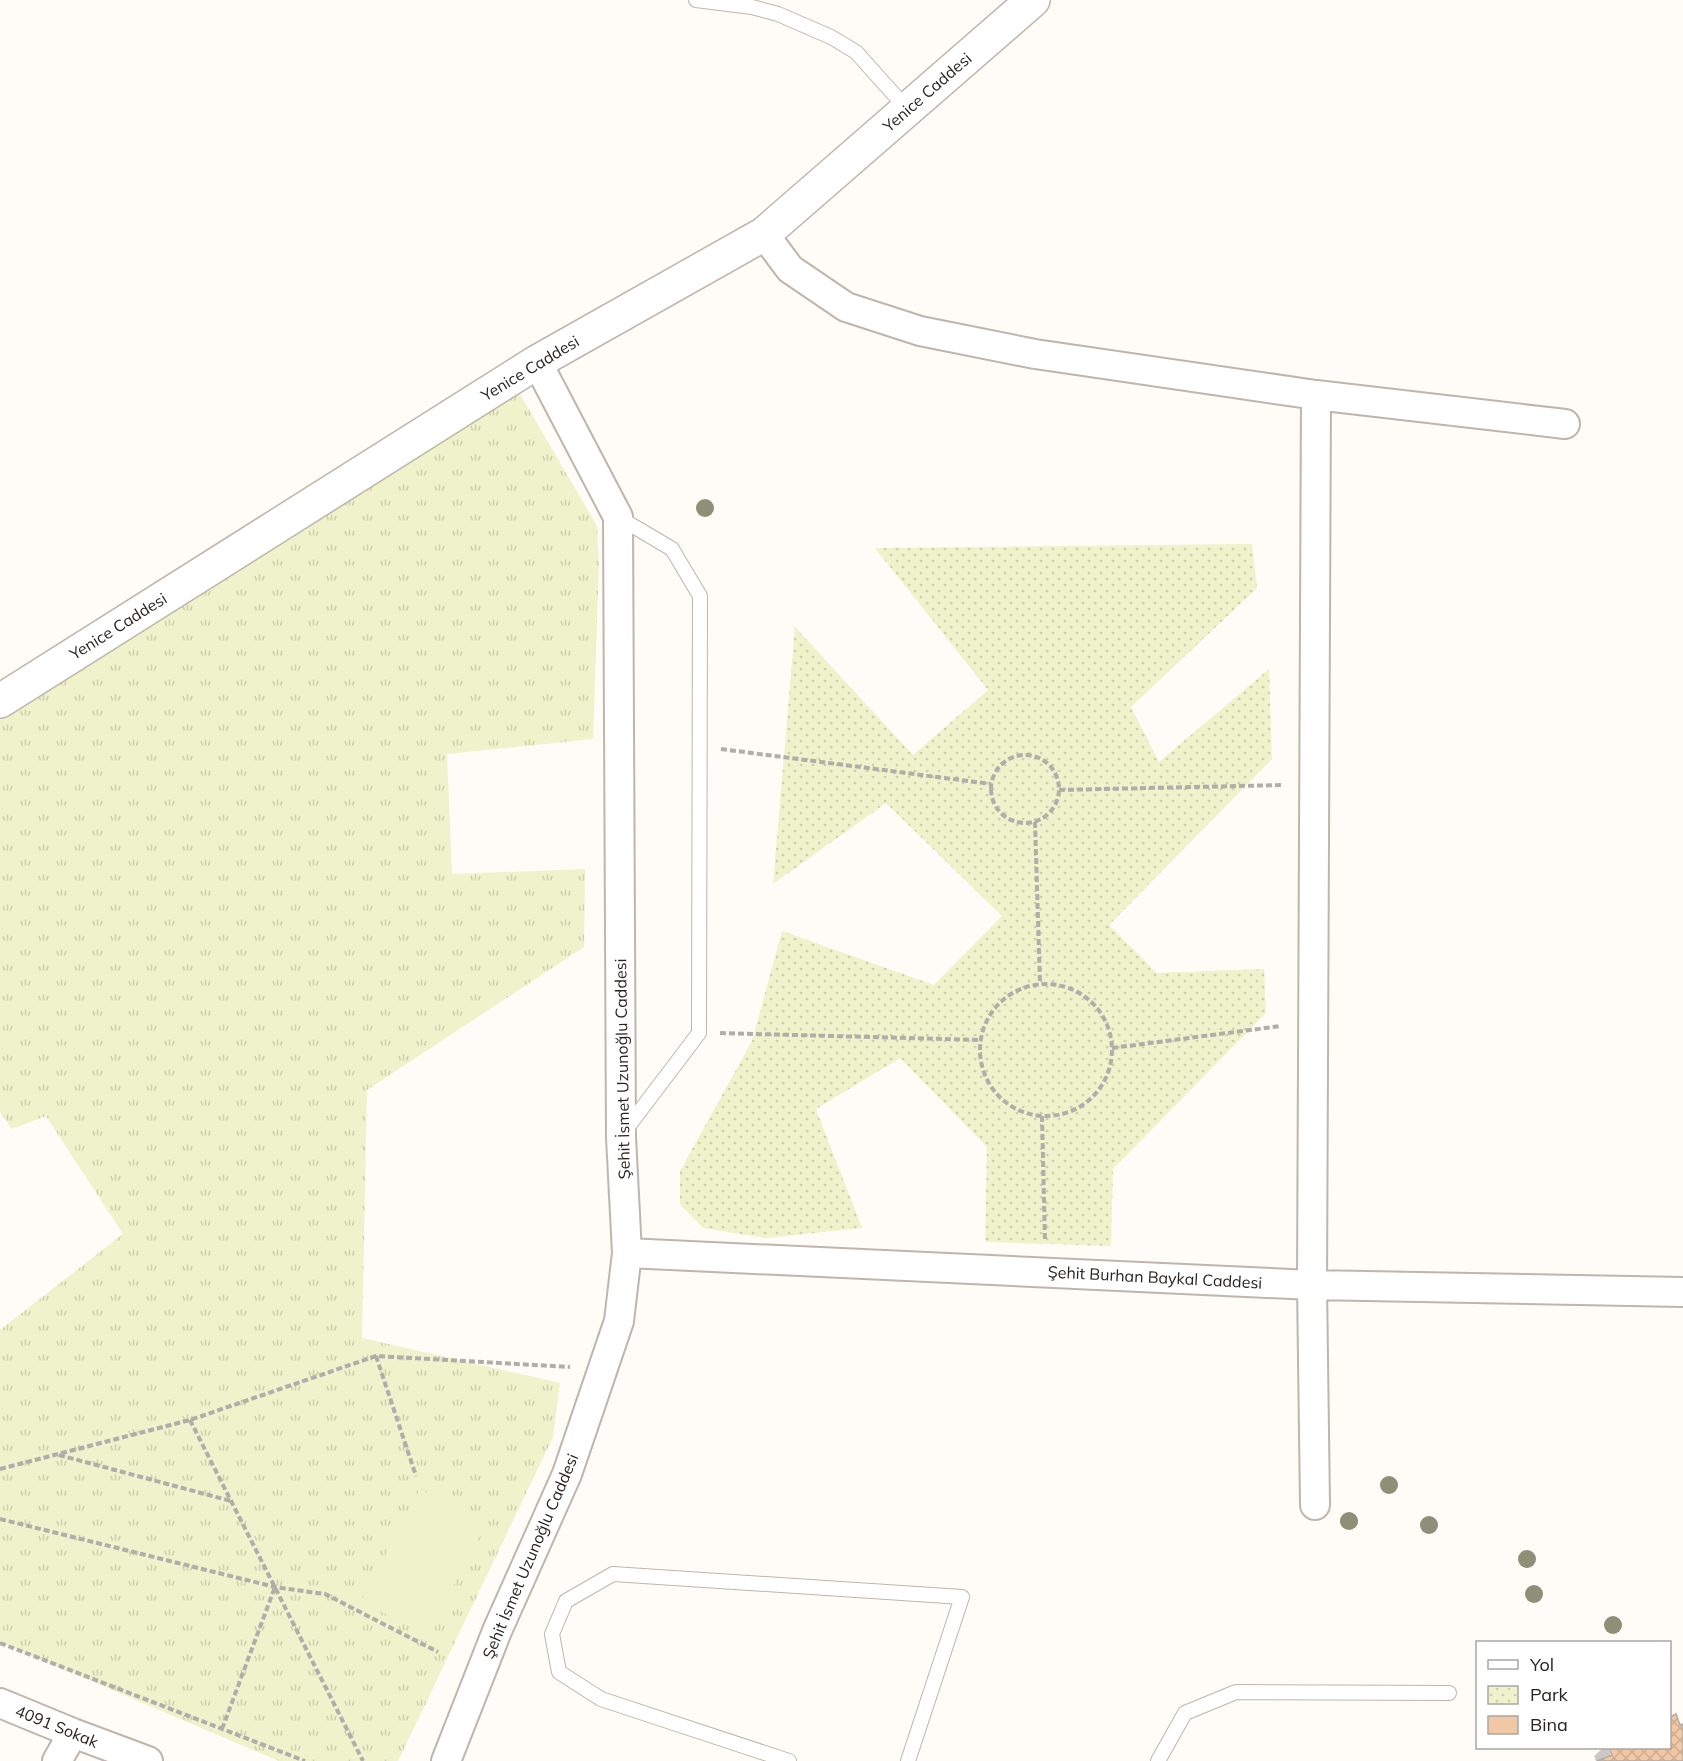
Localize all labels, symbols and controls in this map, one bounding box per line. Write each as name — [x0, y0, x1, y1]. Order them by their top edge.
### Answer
street label: Yenice Caddesi — [878, 48, 975, 137]
street label: Yenice Caddesi — [476, 331, 583, 406]
street label: Yenice Caddesi — [65, 588, 170, 664]
street label: Şehit İsmet Uzunoğlu Caddesi — [610, 958, 634, 1180]
street label: Şehit Burhan Baykal Caddesi — [1047, 1261, 1263, 1293]
street label: Şehit İsmet Uzunoğlu Caddesi — [478, 1450, 582, 1662]
legend — [1476, 1641, 1671, 1749]
text: Yol — [1529, 1653, 1554, 1676]
text: Park — [1530, 1683, 1569, 1706]
street label: 4091 Sokak — [13, 1700, 102, 1752]
text: Bina — [1530, 1713, 1568, 1736]

